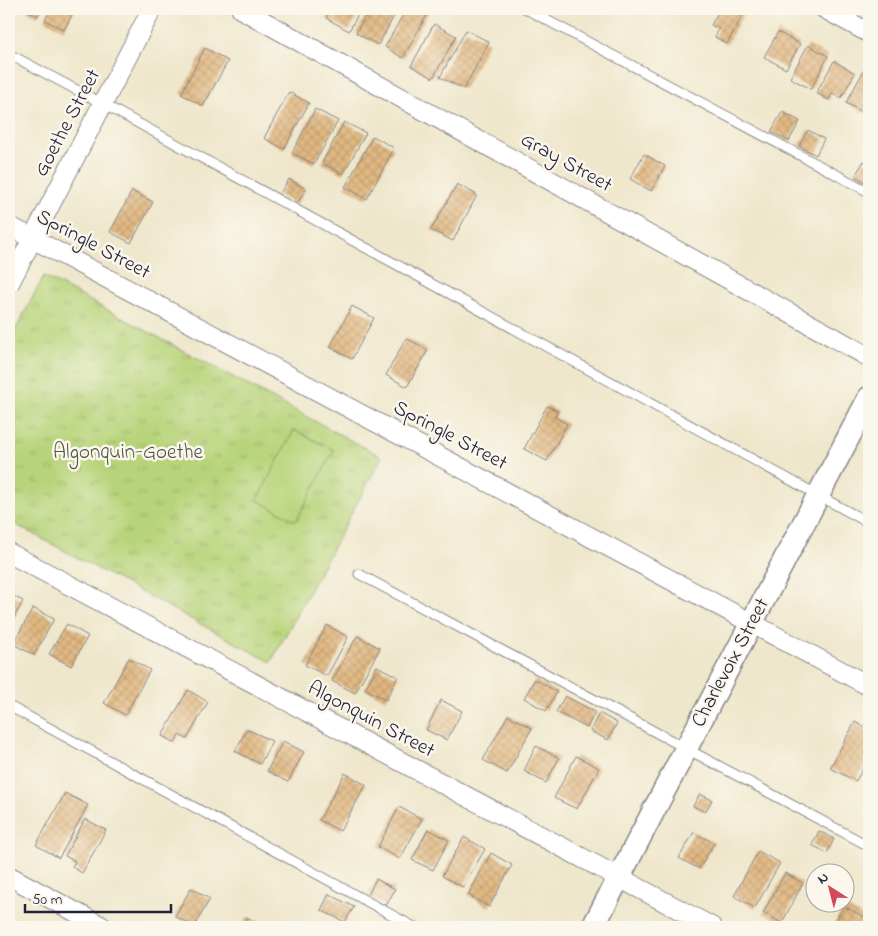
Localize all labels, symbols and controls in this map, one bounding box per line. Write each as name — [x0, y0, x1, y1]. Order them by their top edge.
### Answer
street label: Goethe Street — [27, 64, 109, 182]
street label: Gray Street — [514, 125, 617, 202]
street label: Springle Street — [30, 202, 155, 289]
street label: Springle Street — [387, 393, 512, 480]
park label: Algonquin-Goethe — [53, 438, 203, 470]
street label: Charlevoix Street — [684, 593, 778, 733]
street label: Algonquin Street — [301, 674, 440, 768]
north arrow — [806, 864, 856, 914]
text: N — [813, 867, 833, 890]
scale bar — [25, 881, 171, 913]
text: 50 m — [32, 889, 63, 911]

